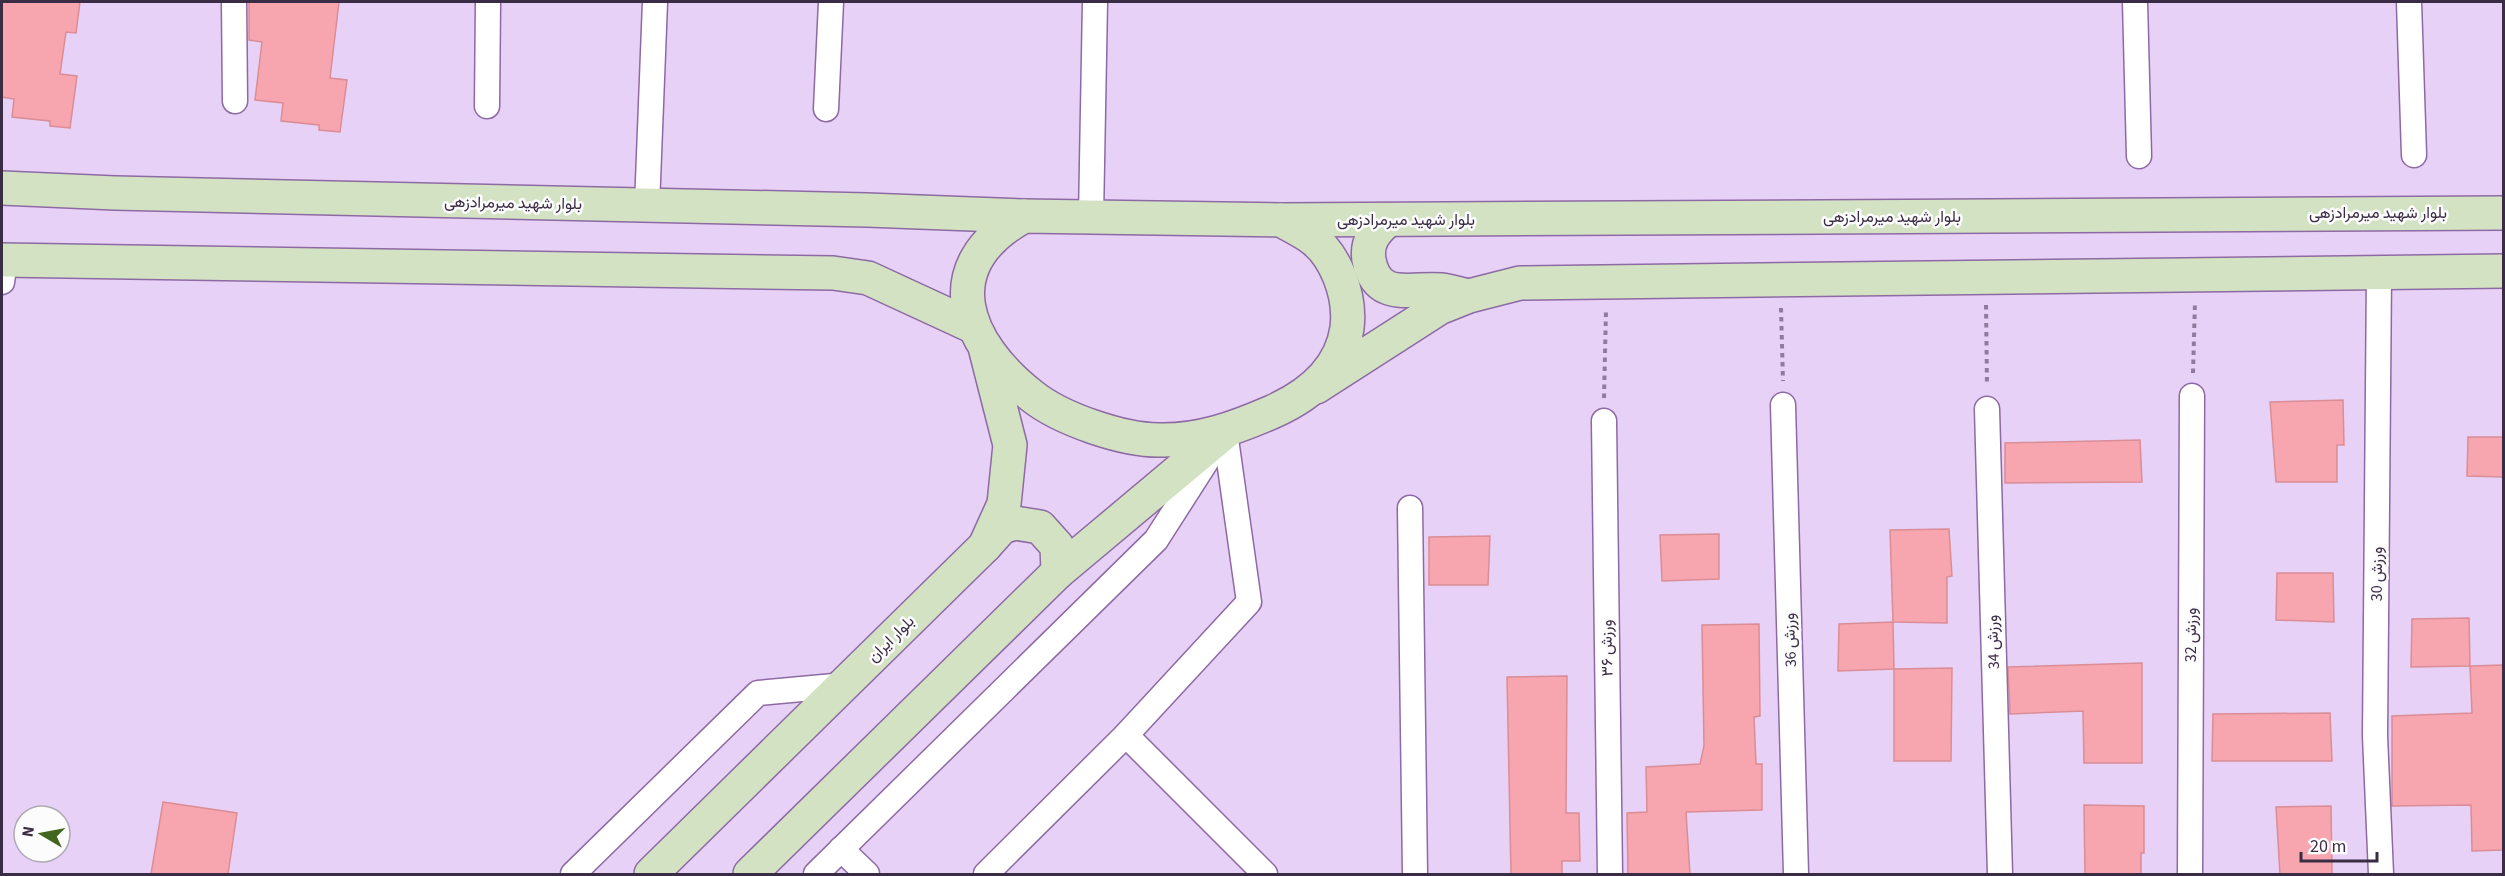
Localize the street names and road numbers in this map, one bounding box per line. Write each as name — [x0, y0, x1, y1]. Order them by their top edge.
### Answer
street label: بلوار شهید میرمرادزهی — [444, 191, 582, 215]
street label: بلوار شهید میرمرادزهی — [2309, 202, 2447, 224]
street label: بلوار شهید میرمرادزهی — [1823, 206, 1961, 228]
street label: بلوار شهید میرمرادزهی — [1337, 209, 1475, 231]
street label: ورزش 30 — [2366, 547, 2388, 601]
street label: ورزش 32 — [2180, 608, 2202, 662]
street label: بلوار ایران — [863, 611, 919, 667]
street label: ورزش 36 — [1778, 612, 1802, 668]
street label: ورزش 34 — [1981, 614, 2005, 670]
street label: ورزش ۳۶ — [1596, 619, 1618, 677]

